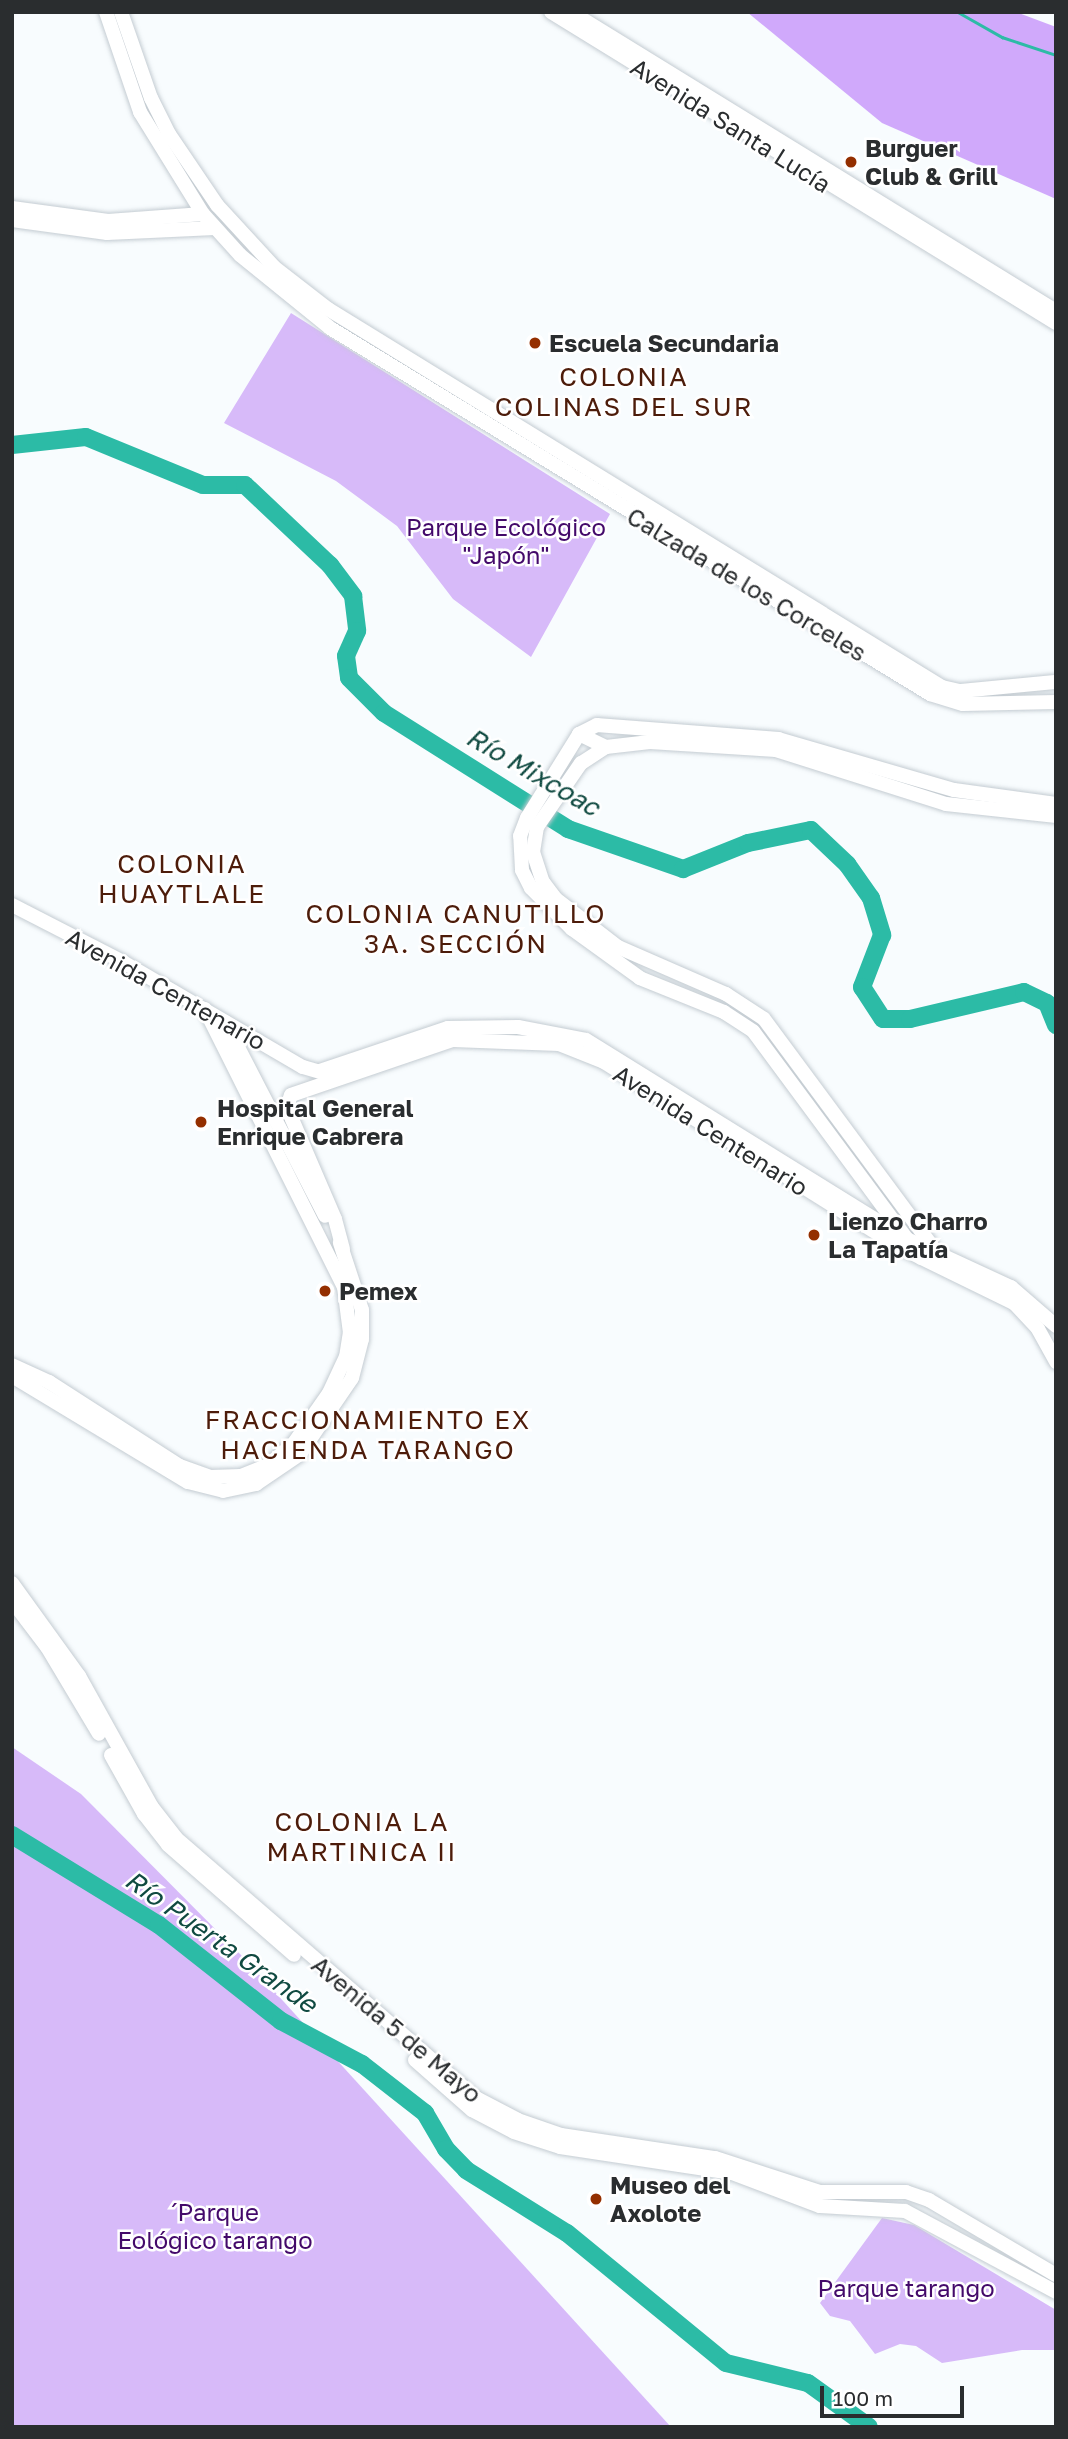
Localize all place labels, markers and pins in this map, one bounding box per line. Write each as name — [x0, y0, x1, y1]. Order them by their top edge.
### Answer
place label: Burguer Club & Grill — [865, 134, 998, 190]
marker: Burguer Club & Grill — [843, 154, 859, 170]
place label: Escuela Secundaria — [549, 329, 779, 357]
marker: Escuela Secundaria — [527, 335, 543, 351]
place label: Hospital General Enrique Cabrera — [217, 1094, 413, 1150]
marker: Hospital General Enrique Cabrera — [191, 1112, 211, 1132]
place label: Lienzo Charro La Tapatía — [828, 1207, 988, 1263]
marker: Lienzo Charro La Tapatía — [806, 1227, 822, 1243]
place label: Pemex — [339, 1277, 418, 1305]
marker: Pemex — [317, 1283, 333, 1299]
place label: Museo del Axolote — [610, 2171, 731, 2227]
marker: Museo del Axolote — [588, 2191, 604, 2207]

